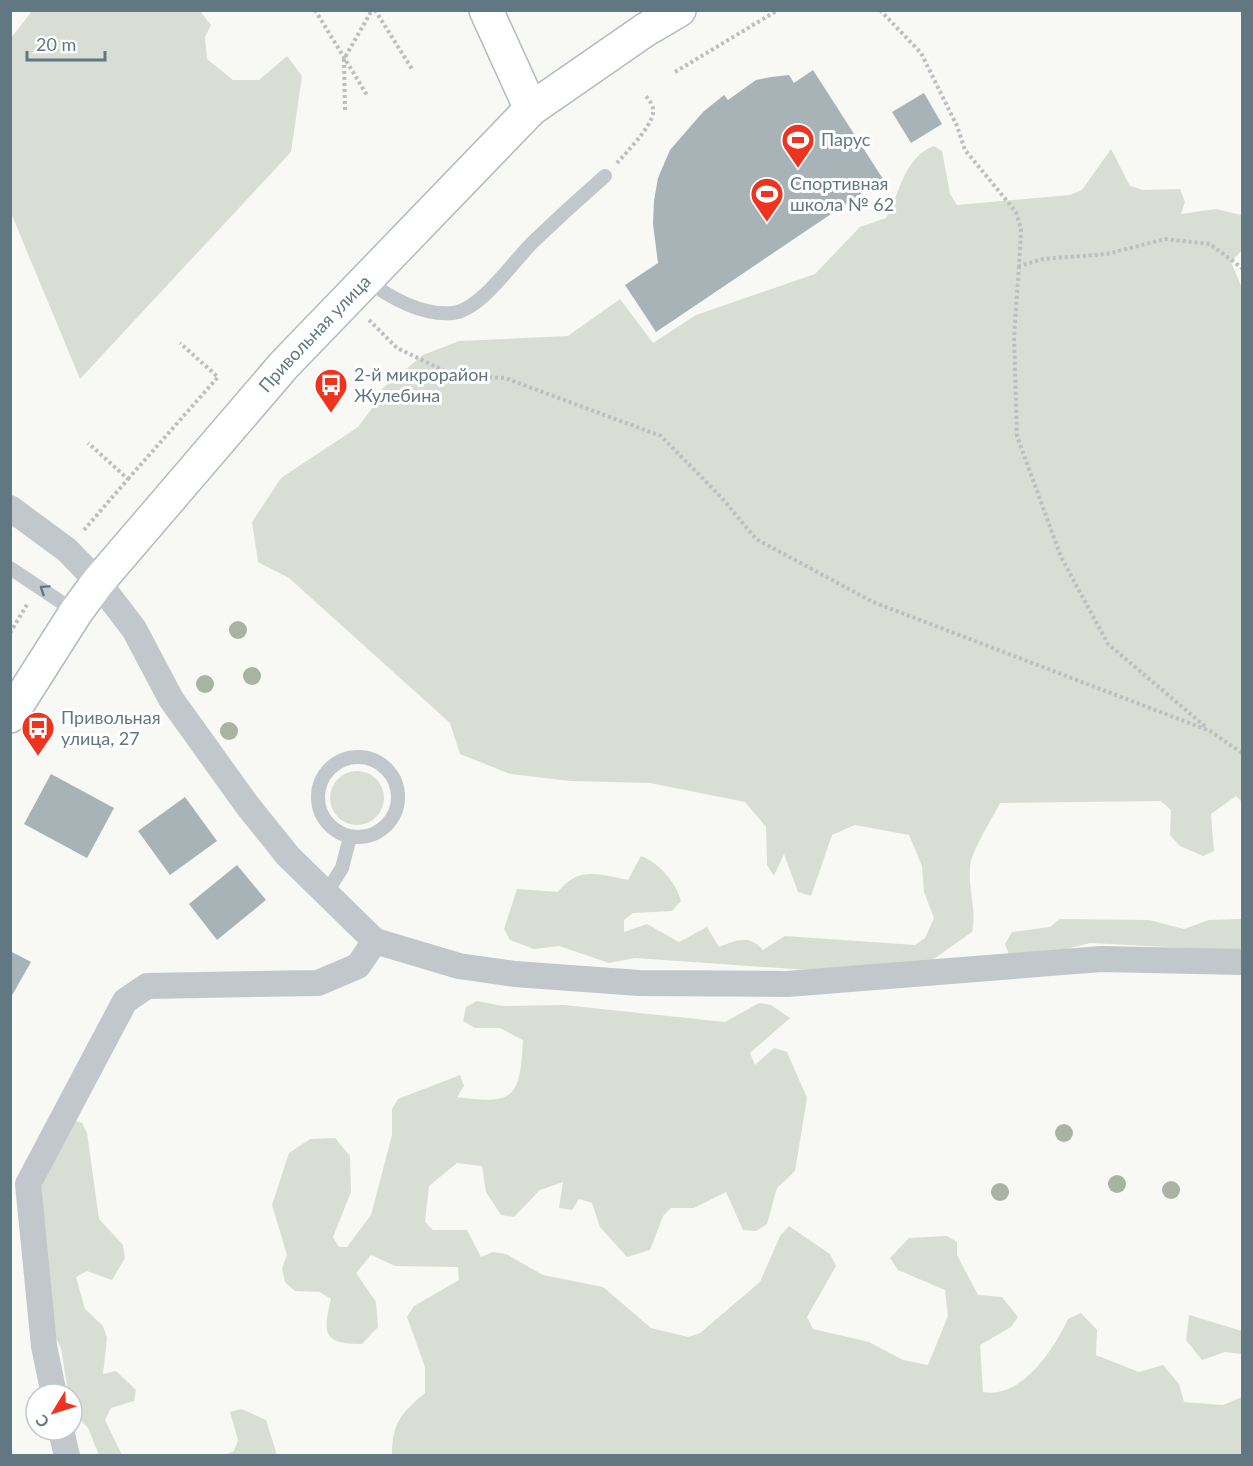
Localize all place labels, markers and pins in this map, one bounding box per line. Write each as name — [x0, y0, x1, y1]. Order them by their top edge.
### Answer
sports icon: Парус — [780, 122, 816, 169]
place label: Парус — [821, 128, 871, 150]
place label: Спортивная школа № 62 — [790, 172, 894, 215]
sports icon: Спортивная школа № 62 — [749, 176, 785, 223]
place label: 2-й микрорайон Жулебина — [354, 363, 488, 406]
bus stop icon: 2-й микрорайон Жулебина — [313, 367, 349, 414]
place label: Привольная улица, 27 — [61, 706, 161, 749]
bus stop icon: Привольная улица, 27 — [20, 710, 56, 757]

